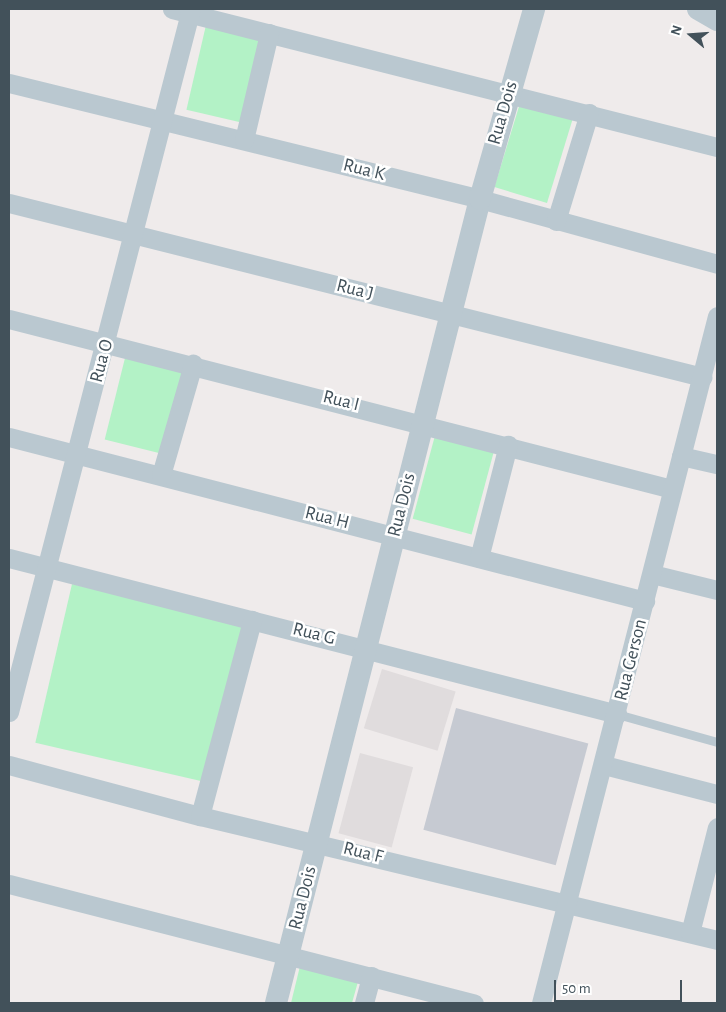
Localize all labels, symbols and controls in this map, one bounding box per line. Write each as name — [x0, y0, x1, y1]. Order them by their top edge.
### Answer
north arrow — [666, 10, 716, 60]
text: N — [669, 24, 685, 37]
street label: Rua Dois — [483, 79, 523, 147]
street label: Rua K — [341, 154, 387, 186]
street label: Rua J — [334, 274, 376, 306]
street label: Rua O — [85, 337, 119, 385]
street label: Rua I — [320, 385, 362, 417]
street label: Rua Dois — [383, 471, 421, 539]
street label: Rua H — [303, 502, 351, 534]
street label: Rua Gerson — [610, 617, 652, 703]
street label: Rua G — [290, 618, 338, 650]
street label: Rua F — [341, 837, 385, 869]
street label: Rua Dois — [284, 864, 322, 932]
scale bar — [556, 970, 684, 1002]
text: 50 m — [562, 981, 591, 996]

